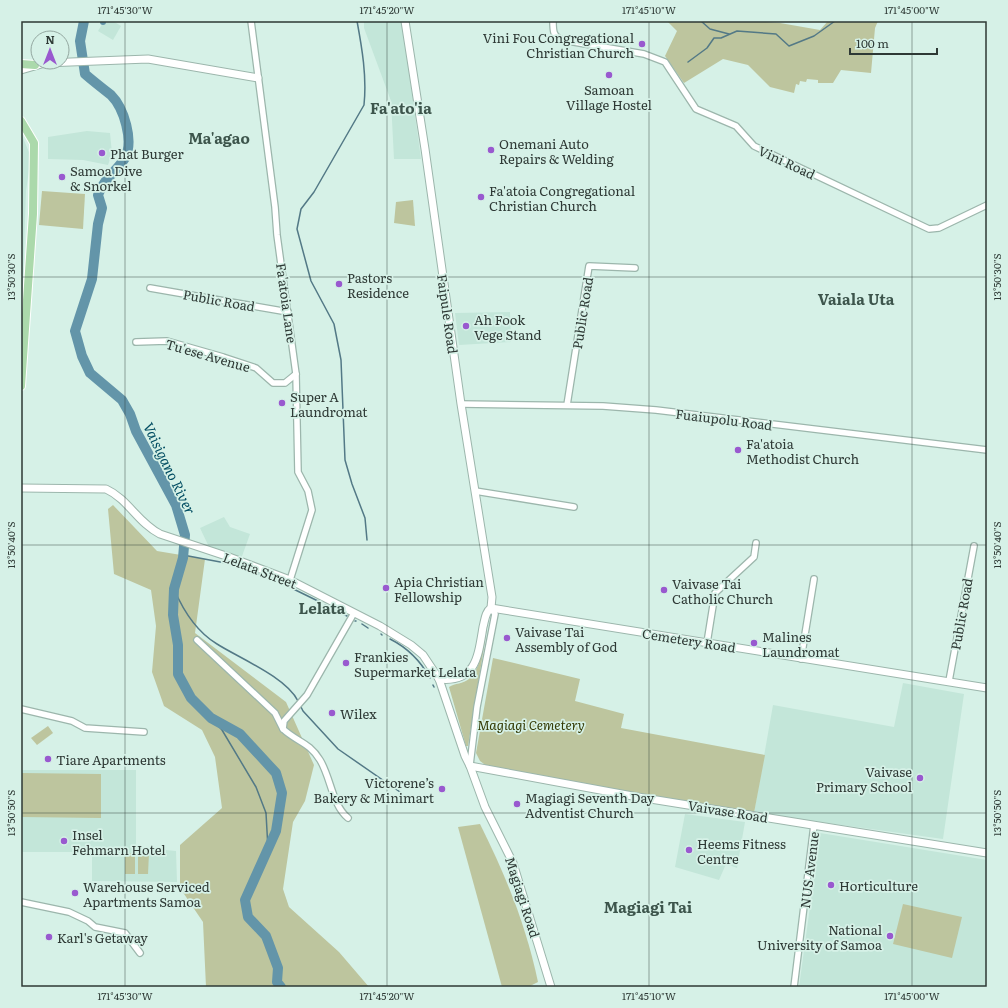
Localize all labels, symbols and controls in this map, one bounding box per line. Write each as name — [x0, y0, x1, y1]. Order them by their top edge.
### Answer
text: 171°45'30"W — [97, 2, 153, 17]
text: 171°45'20"W — [360, 2, 414, 17]
text: 171°45'10"W — [622, 2, 676, 17]
text: 171°45'00"W — [884, 2, 940, 17]
place label: Vini Fou Congregational Christian Church — [483, 28, 635, 62]
north arrow — [30, 30, 70, 70]
scale bar — [850, 30, 937, 56]
text: N — [45, 31, 55, 47]
text: 100 m — [856, 34, 889, 52]
marker: Vini Fou Congregational Christian Church — [637, 39, 647, 49]
marker: Samoan Village Hostel — [604, 70, 614, 80]
place label: Samoan Village Hostel — [566, 80, 653, 114]
district label: Fa'ato'ia — [370, 96, 432, 119]
district label: Ma'agao — [188, 126, 250, 149]
place label: Onemani Auto Repairs & Welding — [499, 134, 614, 168]
street label: Vini Road — [755, 141, 819, 183]
place label: Phat Burger — [110, 144, 184, 163]
marker: Onemani Auto Repairs & Welding — [486, 145, 496, 155]
marker: Phat Burger — [97, 148, 107, 158]
place label: Samoa Dive & Snorkel — [70, 161, 143, 195]
marker: Samoa Dive & Snorkel — [57, 172, 67, 182]
place label: Fa'atoia Congregational Christian Church — [489, 181, 636, 215]
marker: Fa'atoia Congregational Christian Church — [476, 192, 486, 202]
text: 13°50'30"S — [3, 253, 18, 301]
text: 13°50'30"S — [989, 253, 1004, 301]
street label: Fa'atoia Lane — [272, 262, 302, 345]
place label: Pastors Residence — [347, 268, 409, 302]
street label: Faipule Road — [433, 273, 463, 355]
street label: Public Road — [567, 276, 597, 350]
marker: Pastors Residence — [334, 279, 344, 289]
street label: Public Road — [181, 284, 257, 316]
district label: Vaiala Uta — [818, 287, 895, 310]
place label: Ah Fook Vege Stand — [474, 310, 542, 344]
marker: Ah Fook Vege Stand — [461, 321, 471, 331]
street label: Tu'ese Avenue — [163, 334, 253, 376]
place label: Super A Laundromat — [290, 387, 368, 421]
marker: Super A Laundromat — [277, 398, 287, 408]
street label: Fuaiupolu Road — [674, 404, 774, 434]
water label: Vaisigano River — [139, 419, 201, 518]
place label: Fa'atoia Methodist Church — [746, 434, 860, 468]
marker: Fa'atoia Methodist Church — [733, 445, 743, 455]
text: 13°50'40"S — [3, 521, 18, 569]
text: 13°50'40"S — [989, 521, 1004, 569]
street label: Lelata Street — [220, 547, 300, 593]
place label: Apia Christian Fellowship — [394, 572, 484, 606]
place label: Vaivase Tai Catholic Church — [672, 574, 773, 608]
street label: Public Road — [945, 576, 977, 652]
marker: Apia Christian Fellowship — [381, 583, 391, 593]
marker: Vaivase Tai Catholic Church — [659, 585, 669, 595]
district label: Lelata — [299, 596, 346, 619]
place label: Vaivase Tai Assembly of God — [515, 622, 617, 656]
street label: Cemetery Road — [641, 623, 737, 657]
place label: Malines Laundromat — [762, 627, 840, 661]
marker: Vaivase Tai Assembly of God — [502, 633, 512, 643]
marker: Malines Laundromat — [749, 638, 759, 648]
place label: Frankies Supermarket Lelata — [354, 647, 476, 681]
marker: Frankies Supermarket Lelata — [341, 658, 351, 668]
place label: Wilex — [340, 704, 377, 723]
marker: Wilex — [327, 708, 337, 718]
park label: Magiagi Cemetery — [477, 715, 585, 734]
place label: Tiare Apartments — [56, 750, 166, 769]
marker: Tiare Apartments — [43, 754, 53, 764]
place label: Vaivase Primary School — [816, 762, 913, 796]
place label: Victorene’s Bakery & Minimart — [314, 773, 435, 807]
marker: Vaivase Primary School — [915, 773, 925, 783]
marker: Victorene’s Bakery & Minimart — [437, 784, 447, 794]
place label: Magiagi Seventh Day Adventist Church — [525, 788, 655, 822]
text: 13°50'50"S — [3, 790, 18, 836]
text: 13°50'50"S — [989, 790, 1004, 836]
street label: Vaivase Road — [687, 795, 769, 827]
marker: Magiagi Seventh Day Adventist Church — [512, 799, 522, 809]
place label: Insel Fehmarn Hotel — [72, 825, 166, 859]
street label: NUS Avenue — [795, 830, 823, 910]
place label: Heems Fitness Centre — [697, 834, 786, 868]
marker: Insel Fehmarn Hotel — [59, 836, 69, 846]
marker: Heems Fitness Centre — [684, 845, 694, 855]
street label: Magiagi Road — [501, 854, 545, 940]
place label: Horticulture — [839, 876, 918, 895]
place label: Warehouse Serviced Apartments Samoa — [83, 877, 210, 911]
marker: Horticulture — [826, 880, 836, 890]
marker: Warehouse Serviced Apartments Samoa — [70, 888, 80, 898]
district label: Magiagi Tai — [604, 895, 693, 918]
place label: National University of Samoa — [757, 920, 883, 954]
place label: Karl's Getaway — [57, 928, 148, 947]
marker: National University of Samoa — [885, 931, 895, 941]
marker: Karl's Getaway — [44, 932, 54, 942]
text: 171°45'30"W — [97, 988, 153, 1003]
text: 171°45'20"W — [360, 988, 414, 1003]
text: 171°45'10"W — [622, 988, 676, 1003]
text: 171°45'00"W — [884, 988, 940, 1003]

